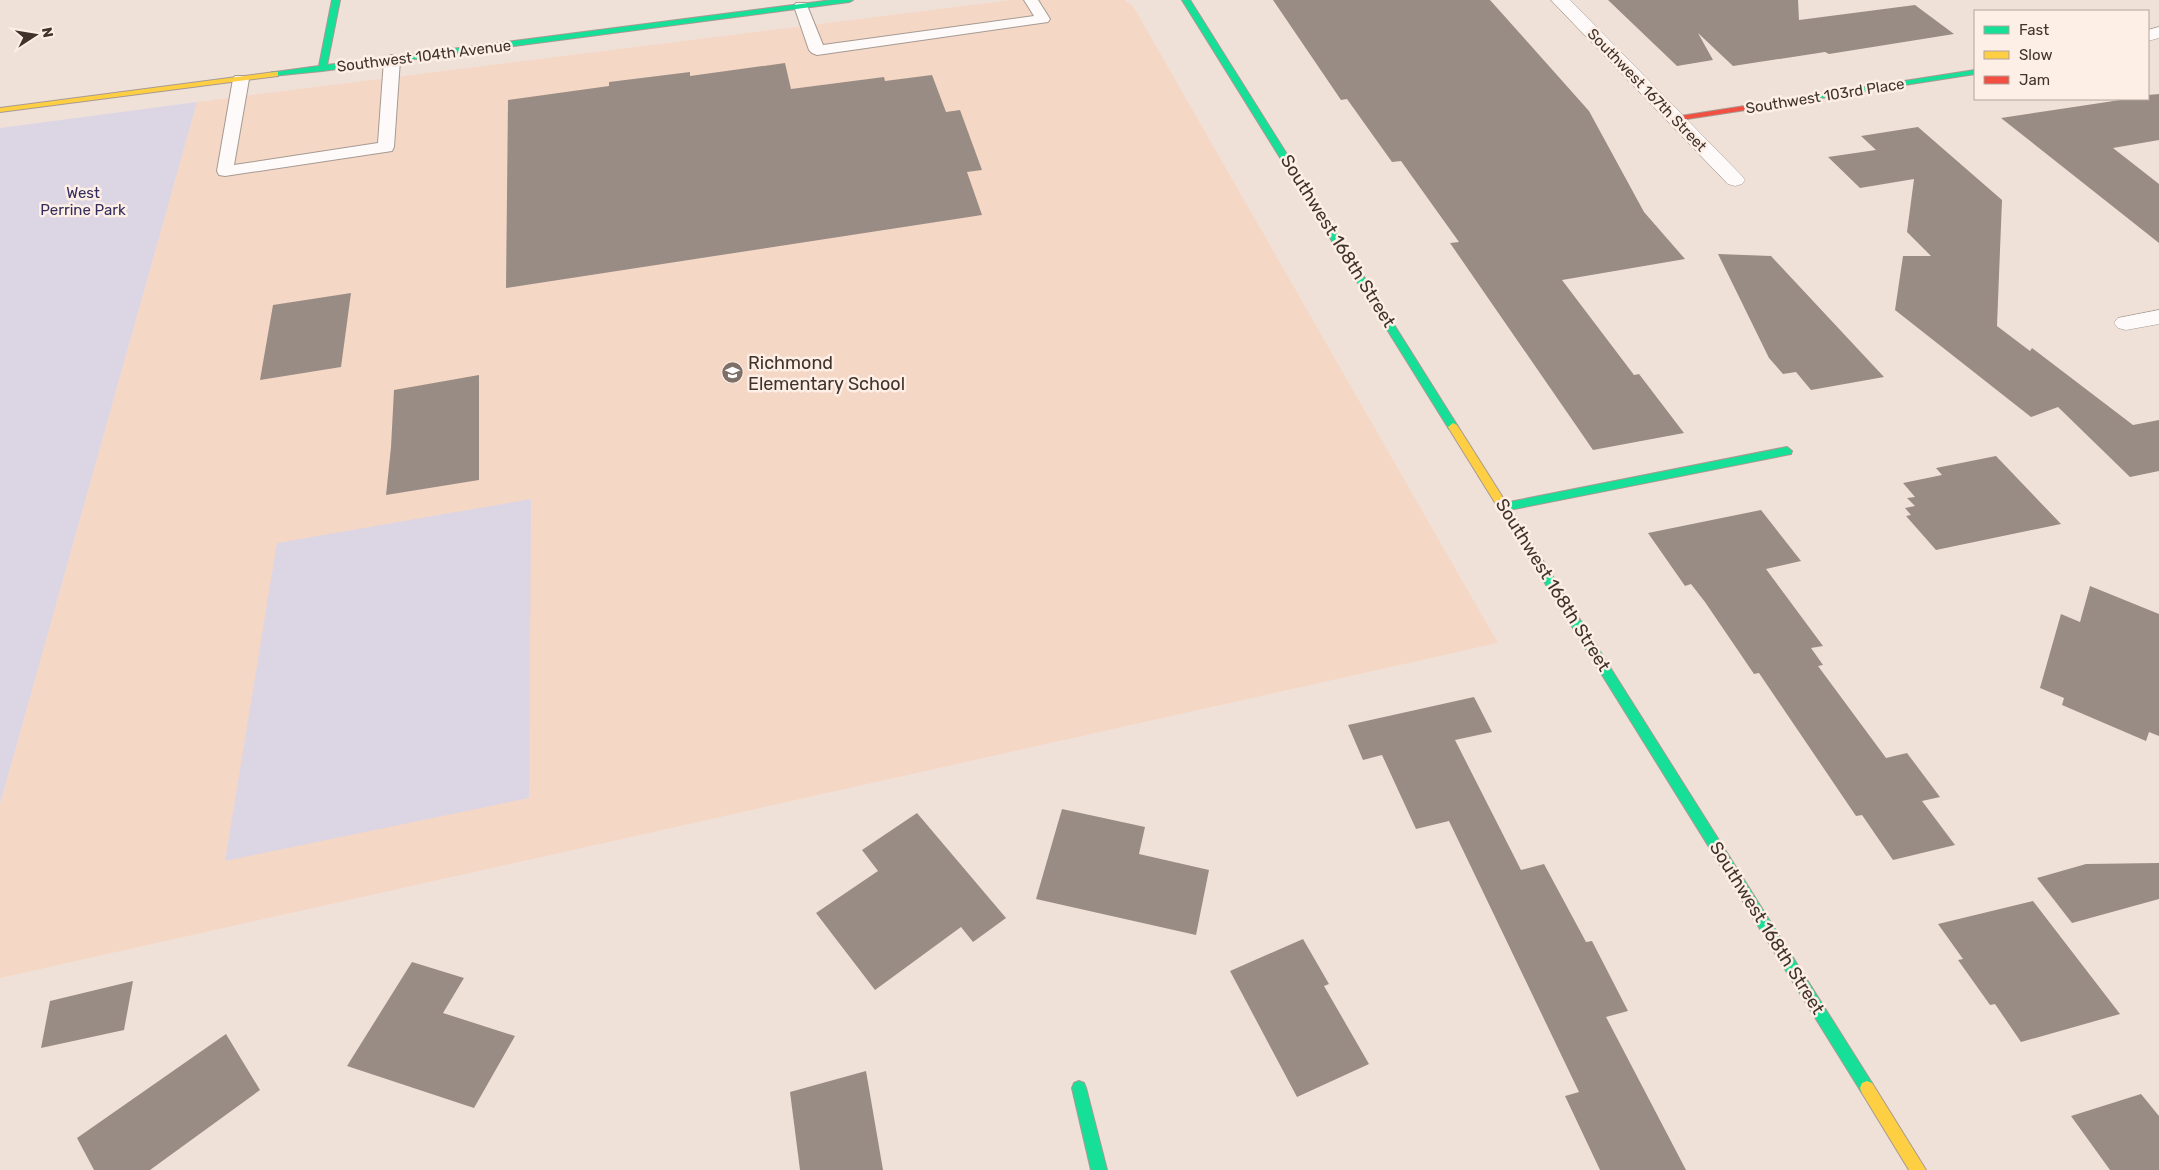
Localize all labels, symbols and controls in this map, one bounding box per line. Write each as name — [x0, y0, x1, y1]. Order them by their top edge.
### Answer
north arrow — [10, 10, 60, 60]
legend — [1974, 10, 2149, 100]
text: Fast — [2019, 21, 2049, 39]
street label: Southwest 167th Street — [1584, 25, 1711, 155]
text: N — [38, 26, 57, 39]
street label: Southwest 104th Avenue — [336, 36, 512, 76]
text: Slow — [2019, 46, 2052, 64]
text: Jam — [2019, 71, 2050, 89]
street label: Southwest 103rd Place — [1744, 75, 1906, 117]
street label: Southwest 168th Street — [1276, 151, 1400, 331]
park label: West Perrine Park — [40, 184, 126, 219]
place label: Richmond Elementary School — [748, 352, 905, 395]
school or university icon: Richmond Elementary School — [720, 361, 744, 385]
street label: Southwest 168th Street — [1491, 495, 1615, 675]
street label: Southwest 168th Street — [1705, 838, 1829, 1018]

